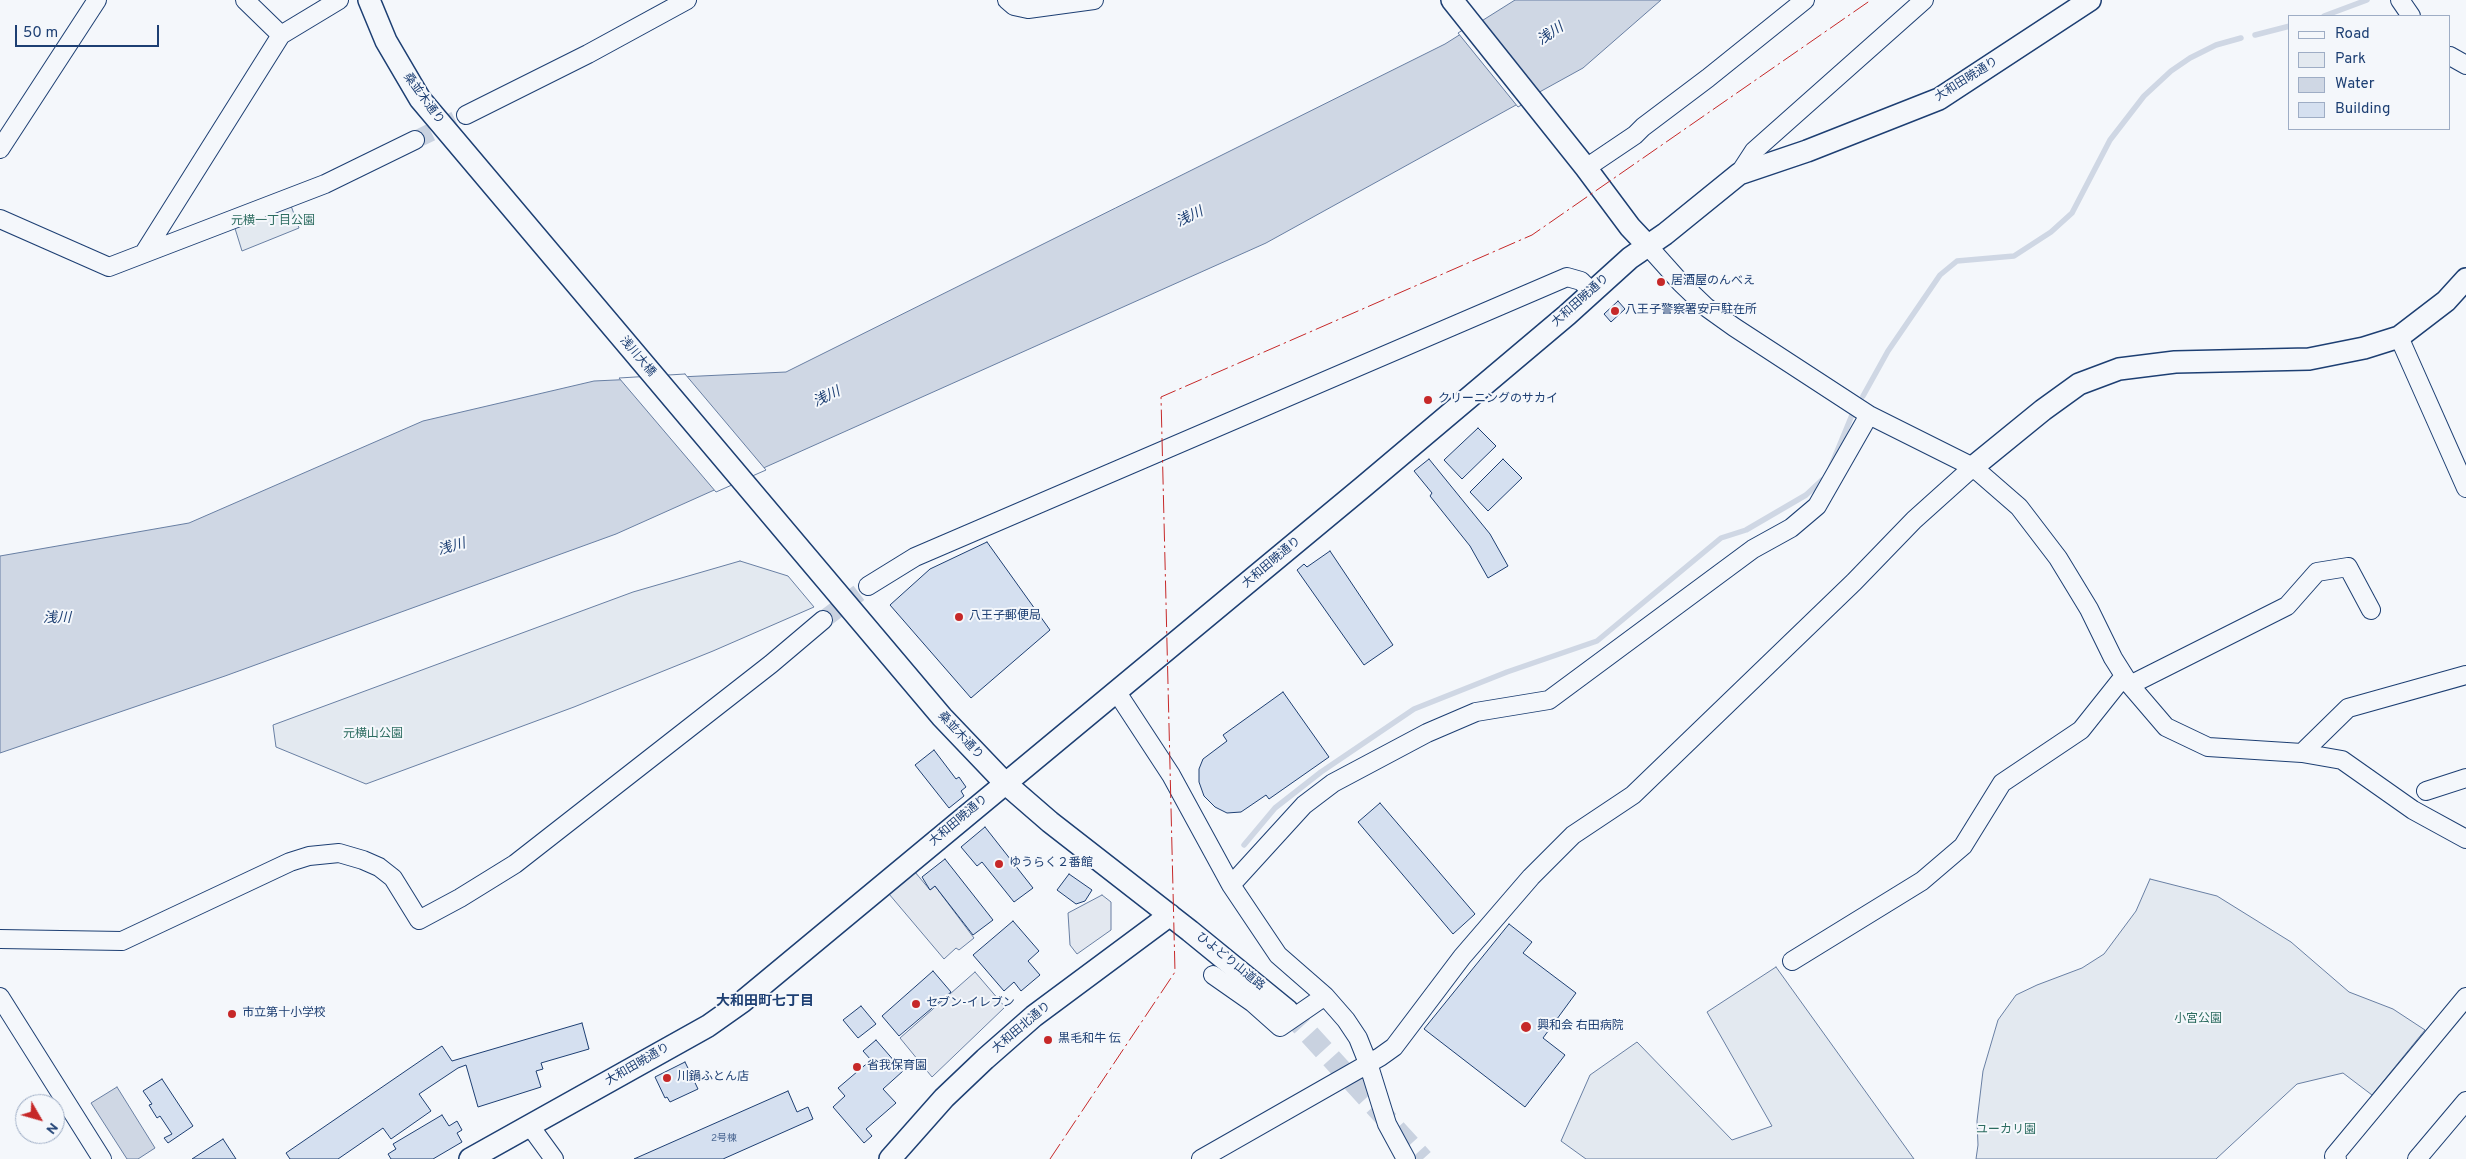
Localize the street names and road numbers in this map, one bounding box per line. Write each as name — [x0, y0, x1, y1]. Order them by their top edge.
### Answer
street label: 大和田暁通り — [1933, 55, 2001, 105]
street label: 桑並木通り — [400, 70, 446, 128]
street label: 大和田暁通り — [1549, 272, 1613, 330]
street label: 浅川大橋 — [616, 334, 658, 380]
street label: 大和田暁通り — [1240, 534, 1304, 592]
street label: 桑並木通り — [934, 709, 986, 763]
street label: 大和田暁通り — [927, 792, 991, 850]
street label: ひよどり山道路 — [1193, 930, 1267, 994]
street label: 大和田北通り — [990, 999, 1054, 1057]
street label: 大和田暁通り — [603, 1041, 673, 1089]

